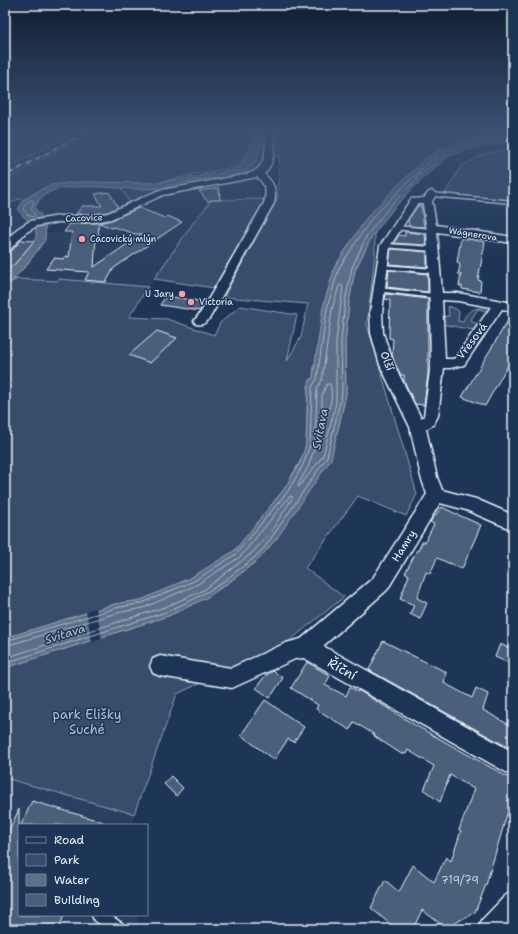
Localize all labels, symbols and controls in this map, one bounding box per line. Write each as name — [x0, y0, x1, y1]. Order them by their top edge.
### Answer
street label: Cacovice — [65, 211, 103, 225]
street label: Wágnerova — [448, 224, 499, 244]
place label: Cacovický mlýn — [90, 233, 157, 245]
marker: Cacovický mlýn — [77, 234, 87, 244]
place label: U Jary — [145, 288, 174, 300]
marker: U Jary — [177, 289, 187, 299]
place label: Victoria — [199, 296, 233, 308]
marker: Victoria — [186, 297, 196, 307]
street label: Vřesová — [453, 319, 491, 362]
street label: Olší — [377, 349, 397, 373]
water label: Svitava — [308, 407, 332, 451]
street label: Hamry — [388, 527, 420, 565]
water label: Svitava — [43, 620, 87, 648]
street label: Říční — [325, 653, 360, 684]
park label: park Elišky Suché — [53, 706, 121, 738]
legend — [18, 824, 148, 916]
text: Road — [54, 832, 85, 848]
text: Park — [54, 852, 80, 868]
text: Water — [54, 872, 90, 888]
house number: 719/79 — [441, 873, 479, 888]
text: Building — [54, 892, 100, 908]

